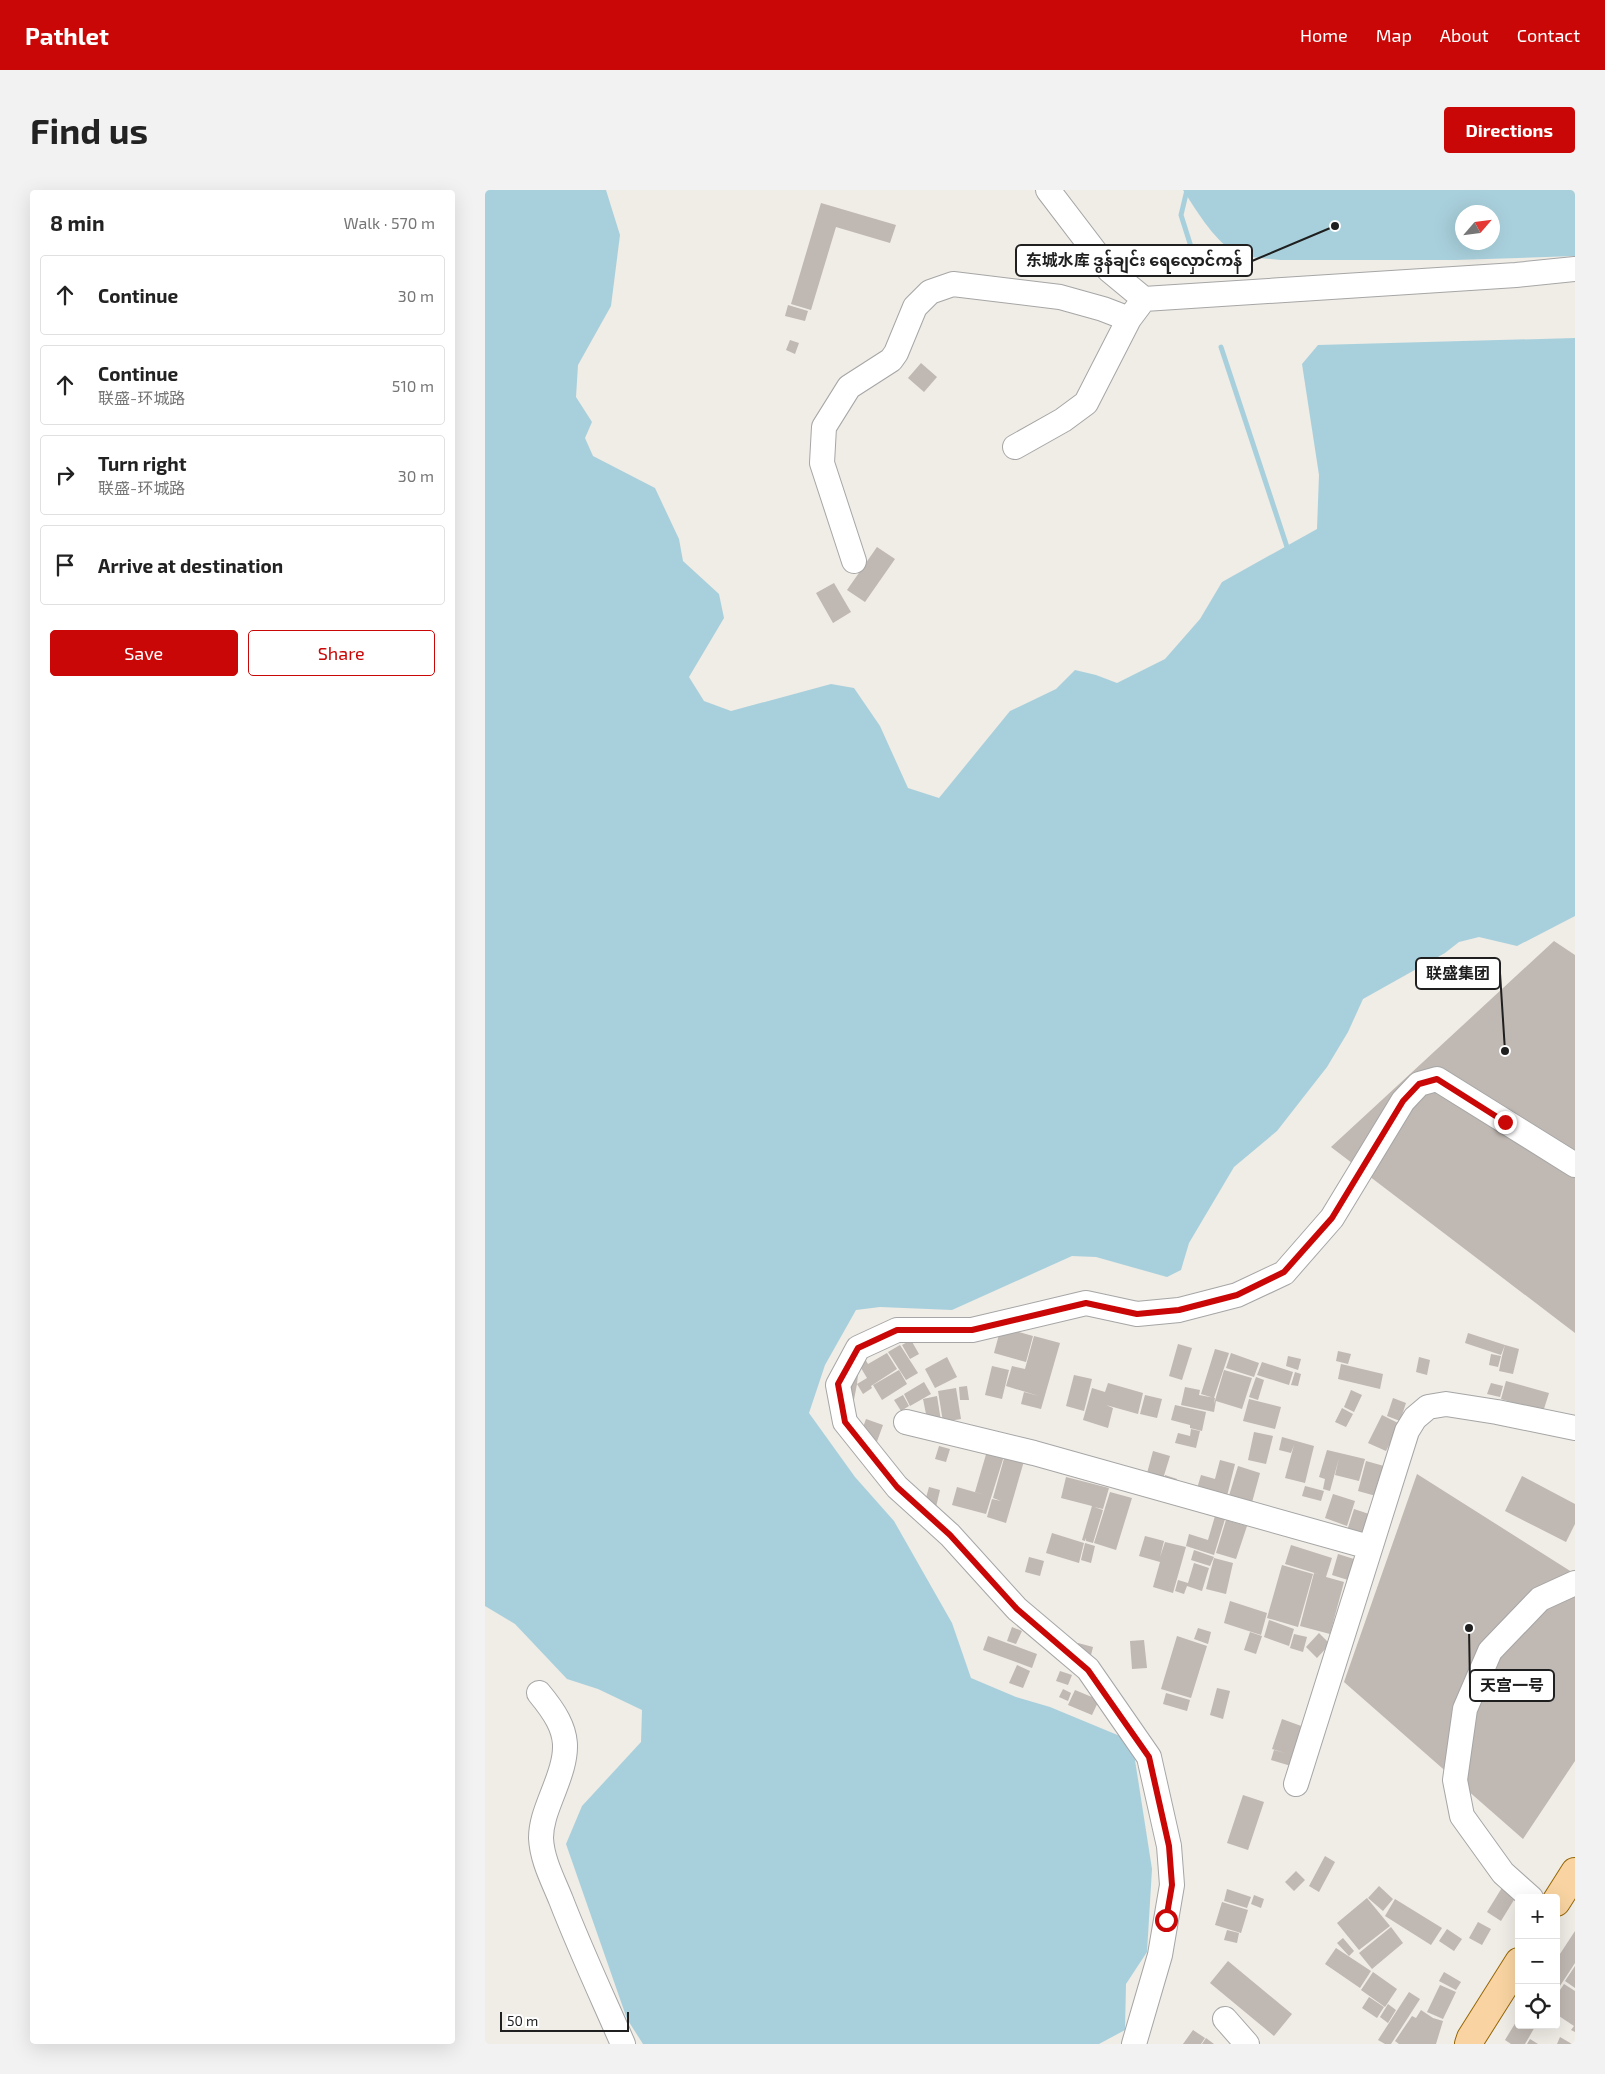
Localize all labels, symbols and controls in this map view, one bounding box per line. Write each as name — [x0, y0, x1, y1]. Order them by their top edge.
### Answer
text: Pathlet — [25, 21, 109, 50]
text: Home — [1300, 24, 1348, 46]
text: Map — [1376, 24, 1412, 46]
text: About — [1440, 24, 1489, 46]
text: Contact — [1517, 24, 1580, 46]
button: Directions — [1444, 107, 1575, 153]
text: Find us — [30, 109, 148, 151]
north arrow — [1455, 205, 1500, 250]
text: 8 min — [50, 210, 105, 235]
text: Walk · 570 m — [344, 213, 435, 232]
callout: 东城水库 ဒွန်ချင်း ရေလှောင်ကန် — [1016, 245, 1252, 276]
text: 东城水库 ဒွန်ချင်း ရေလှောင်ကန် — [1026, 249, 1242, 274]
icon: ahead — [51, 281, 79, 309]
text: Continue — [98, 284, 178, 307]
text: 30 m — [398, 286, 434, 305]
text: Continue — [98, 362, 178, 385]
icon: ahead — [51, 371, 79, 399]
text: 510 m — [392, 376, 434, 395]
text: 联盛-环城路 — [98, 388, 185, 407]
text: Turn right — [98, 452, 186, 475]
icon: right — [51, 461, 79, 489]
text: 30 m — [398, 466, 434, 485]
text: 联盛-环城路 — [98, 478, 185, 497]
icon: arrive — [51, 551, 79, 579]
text: Arrive at destination — [98, 554, 283, 577]
button: Save — [50, 630, 238, 676]
button: Share — [248, 630, 435, 676]
callout: 联盛集团 — [1416, 958, 1500, 989]
text: 联盛集团 — [1426, 963, 1490, 982]
route end — [1494, 1111, 1517, 1134]
callout: 天宫一号 — [1470, 1670, 1554, 1701]
text: 天宫一号 — [1480, 1675, 1544, 1694]
map controls — [1515, 1894, 1560, 2029]
button: + — [1515, 1894, 1560, 1939]
route start — [1155, 1909, 1178, 1932]
button: − — [1515, 1939, 1560, 1984]
button: locate — [1515, 1984, 1560, 2029]
scale bar — [500, 2009, 629, 2032]
text: 50 m — [507, 2012, 538, 2029]

